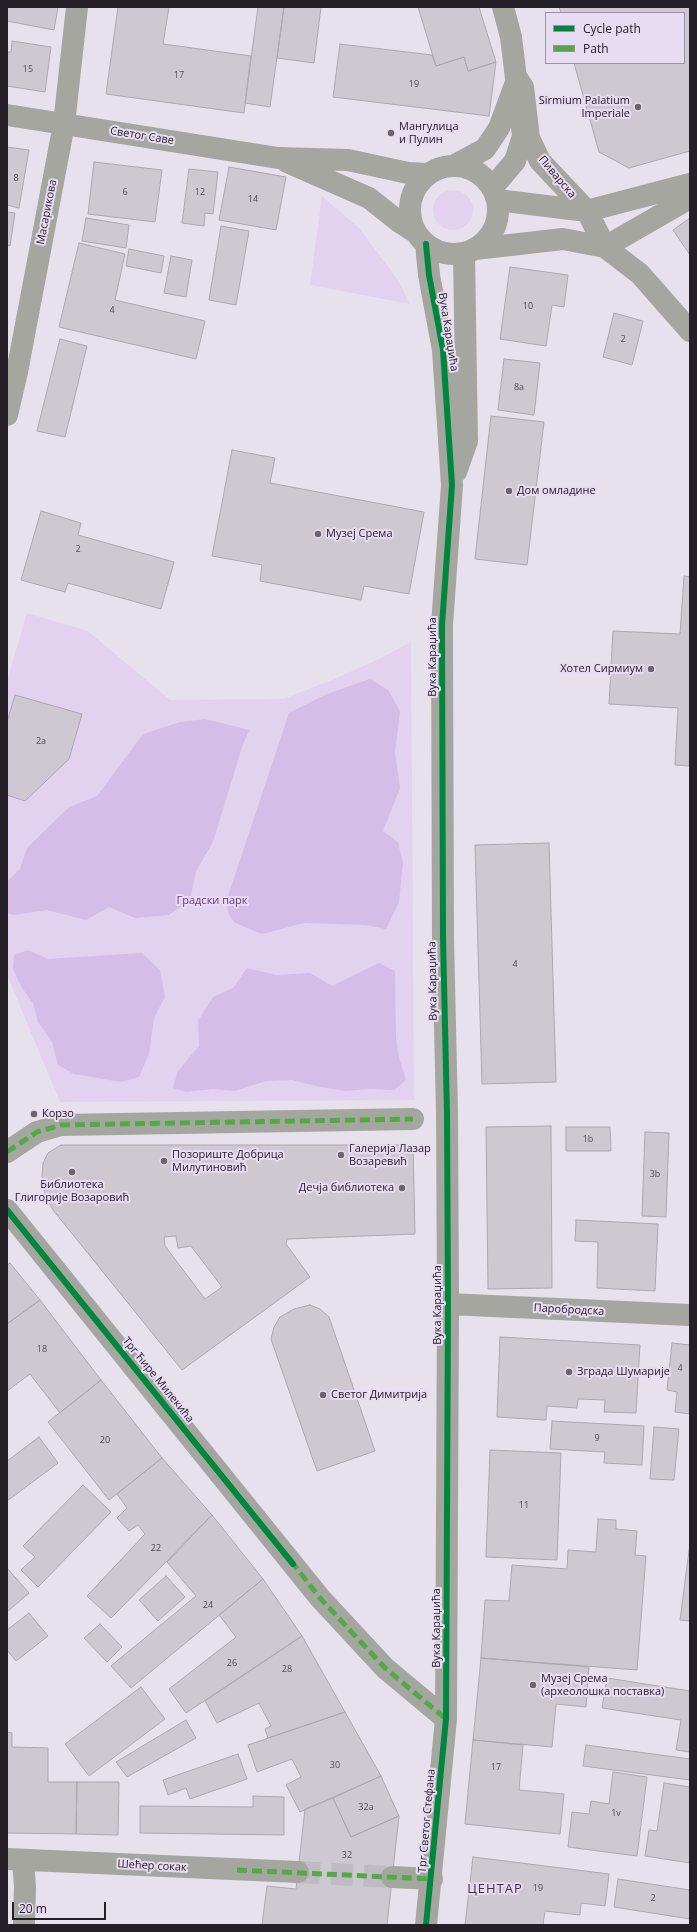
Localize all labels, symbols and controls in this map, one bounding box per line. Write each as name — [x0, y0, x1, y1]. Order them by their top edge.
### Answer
legend — [545, 12, 685, 64]
text: Cycle path — [583, 20, 641, 37]
text: Path — [583, 40, 609, 57]
house number: 15 — [23, 64, 33, 74]
house number: 17 — [174, 70, 184, 80]
house number: 19 — [409, 79, 419, 89]
place label: Sirmium Palatium Imperiale — [539, 94, 630, 120]
marker: Sirmium Palatium Imperiale — [633, 102, 643, 112]
place label: Мангулица и Пулин — [399, 120, 459, 146]
street label: Светог Саве — [109, 124, 175, 148]
marker: Мангулица и Пулин — [386, 128, 396, 138]
street label: Пиварска — [535, 153, 579, 201]
house number: 8 — [13, 173, 19, 183]
street label: Масарикова — [34, 178, 60, 246]
house number: 6 — [122, 187, 128, 197]
house number: 12 — [195, 187, 205, 197]
house number: 14 — [248, 194, 258, 204]
street label: Вука Караџића — [435, 292, 461, 372]
house number: 10 — [523, 301, 533, 311]
house number: 4 — [109, 305, 115, 315]
house number: 2 — [620, 334, 626, 344]
house number: 8a — [514, 382, 524, 392]
place label: Дом омладине — [517, 484, 596, 498]
marker: Дом омладине — [504, 486, 514, 496]
place label: Музеј Срема — [326, 527, 393, 541]
marker: Музеј Срема — [313, 529, 323, 539]
house number: 2 — [75, 544, 81, 554]
street label: Вука Караџића — [426, 617, 440, 697]
place label: Хотел Сирмиум — [560, 662, 643, 676]
marker: Хотел Сирмиум — [646, 664, 656, 674]
house number: 2a — [36, 736, 46, 746]
park label: Градски парк — [176, 894, 248, 908]
street label: Вука Караџића — [426, 941, 440, 1021]
house number: 4 — [512, 959, 518, 969]
place label: Корзо — [42, 1107, 74, 1121]
marker: Корзо — [29, 1109, 39, 1119]
house number: 1b — [583, 1134, 593, 1144]
place label: Галерија Лазар Возаревић — [349, 1142, 431, 1168]
place label: Позориште Добрица Милутиновић — [172, 1148, 284, 1174]
marker: Галерија Лазар Возаревић — [336, 1150, 346, 1160]
marker: Позориште Добрица Милутиновић — [159, 1156, 169, 1166]
marker: Библиотека Глигорије Возаровић — [67, 1167, 77, 1177]
house number: 3b — [650, 1169, 660, 1179]
place label: Библиотека Глигорије Возаровић — [15, 1178, 129, 1204]
place label: Дечја библиотека — [299, 1181, 394, 1195]
marker: Дечја библиотека — [397, 1183, 407, 1193]
street label: Вука Караџића — [431, 1265, 445, 1345]
street label: Паробродска — [533, 1302, 605, 1318]
street label: Трг Ћире Милекића — [119, 1335, 197, 1425]
house number: 18 — [37, 1344, 47, 1354]
house number: 4 — [677, 1363, 683, 1373]
place label: Зграда Шумарије — [577, 1365, 670, 1379]
marker: Зграда Шумарије — [564, 1367, 574, 1377]
place label: Светог Димитрија — [331, 1388, 427, 1402]
marker: Светог Димитрија — [318, 1390, 328, 1400]
house number: 9 — [594, 1433, 600, 1443]
house number: 20 — [100, 1435, 110, 1445]
house number: 11 — [519, 1500, 529, 1510]
house number: 22 — [151, 1543, 161, 1553]
street label: Вука Караџића — [430, 1588, 444, 1668]
house number: 24 — [203, 1600, 213, 1610]
house number: 26 — [227, 1658, 237, 1668]
house number: 28 — [282, 1664, 292, 1674]
place label: Музеј Срема (археолошка поставка) — [541, 1672, 664, 1698]
marker: Музеј Срема (археолошка поставка) — [528, 1680, 538, 1690]
house number: 30 — [330, 1760, 340, 1770]
house number: 17 — [491, 1762, 501, 1772]
street label: Трг Светог Стефана — [416, 1768, 438, 1874]
house number: 32a — [358, 1802, 374, 1812]
house number: 1v — [611, 1808, 621, 1818]
house number: 32 — [342, 1850, 352, 1860]
street label: Шећер сокак — [117, 1858, 187, 1874]
district label: ЦЕНТАР — [467, 1881, 523, 1897]
house number: 19 — [533, 1883, 543, 1893]
house number: 2 — [650, 1893, 656, 1903]
scale bar — [14, 1894, 108, 1920]
text: 20 m — [19, 1900, 47, 1917]

